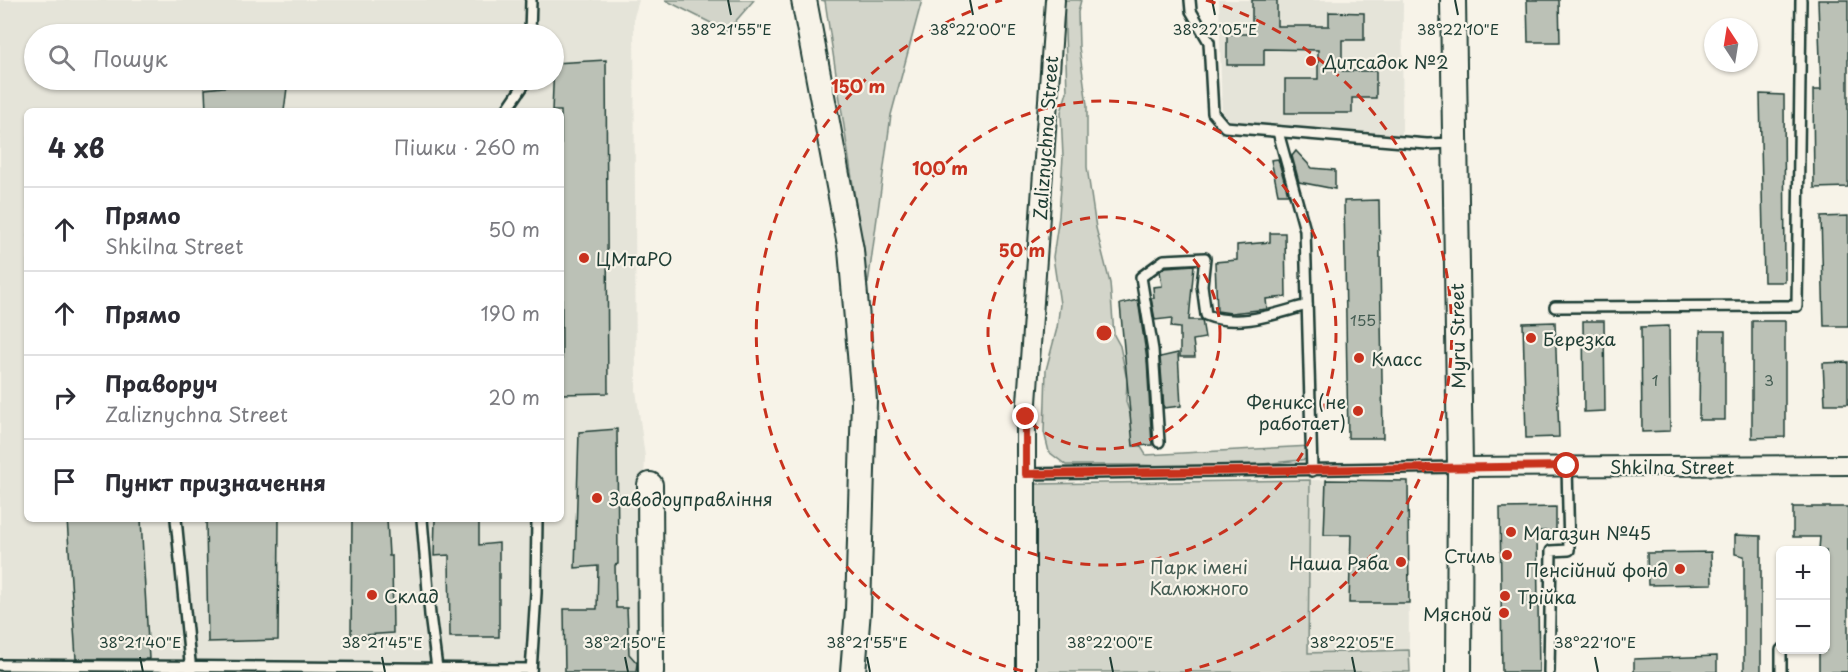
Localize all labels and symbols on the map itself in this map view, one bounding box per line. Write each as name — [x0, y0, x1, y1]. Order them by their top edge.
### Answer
text: 38°21'55"E — [690, 17, 772, 40]
text: 38°22'00"E — [930, 17, 1016, 40]
text: 38°22'05"E — [1173, 17, 1258, 40]
text: 38°22'10"E — [1417, 17, 1499, 40]
north arrow — [1704, 18, 1758, 72]
place label: Дитсадок №2 — [1322, 48, 1449, 75]
marker: Дитсадок №2 — [1304, 54, 1318, 68]
street label: Zaliznychna Street — [1026, 55, 1064, 221]
text: 150 m — [831, 72, 885, 99]
text: 100 m — [912, 154, 968, 181]
text: 50 m — [999, 236, 1045, 263]
place label: ЦМтаРО — [596, 245, 673, 272]
marker: ЦМтаРО — [577, 251, 591, 265]
street label: Myru Street — [1443, 283, 1471, 389]
house number: 155 — [1350, 308, 1376, 331]
centre of rings — [1094, 323, 1114, 343]
place label: Березка — [1543, 325, 1617, 352]
marker: Березка — [1524, 331, 1538, 345]
place label: Класс — [1371, 345, 1422, 372]
marker: Класс — [1352, 351, 1366, 365]
house number: 1 — [1652, 368, 1658, 391]
house number: 3 — [1764, 368, 1774, 391]
place label: Феникс (не работает) — [1247, 388, 1346, 436]
route end — [1012, 403, 1038, 429]
marker: Феникс (не работает) — [1351, 404, 1365, 418]
route start — [1553, 452, 1579, 478]
street label: Shkilna Street — [1610, 453, 1734, 480]
place label: Заводоуправління — [609, 485, 773, 512]
marker: Заводоуправління — [590, 491, 604, 505]
place label: Магазин №45 — [1523, 519, 1651, 546]
marker: Магазин №45 — [1504, 525, 1518, 539]
place label: Стиль — [1444, 542, 1495, 569]
marker: Стиль — [1500, 548, 1514, 562]
place label: Наша Ряба — [1289, 549, 1390, 576]
park label: Парк імені Калюжного — [1149, 553, 1249, 601]
marker: Наша Ряба — [1394, 555, 1408, 569]
place label: Пенсійний фонд — [1525, 556, 1668, 583]
marker: Пенсійний фонд — [1673, 562, 1687, 576]
place label: Склад — [384, 582, 439, 609]
place label: Трійка — [1517, 583, 1577, 610]
marker: Склад — [365, 588, 379, 602]
marker: Трійка — [1498, 589, 1512, 603]
place label: Мясной — [1423, 600, 1492, 627]
marker: Мясной — [1497, 606, 1511, 620]
text: 38°21'40"E — [99, 630, 181, 653]
text: 38°21'45"E — [341, 630, 423, 653]
text: 38°21'50"E — [584, 630, 666, 653]
text: 38°21'55"E — [826, 630, 908, 653]
text: 38°22'00"E — [1067, 630, 1153, 653]
text: 38°22'05"E — [1310, 630, 1395, 653]
text: 38°22'10"E — [1554, 630, 1636, 653]

